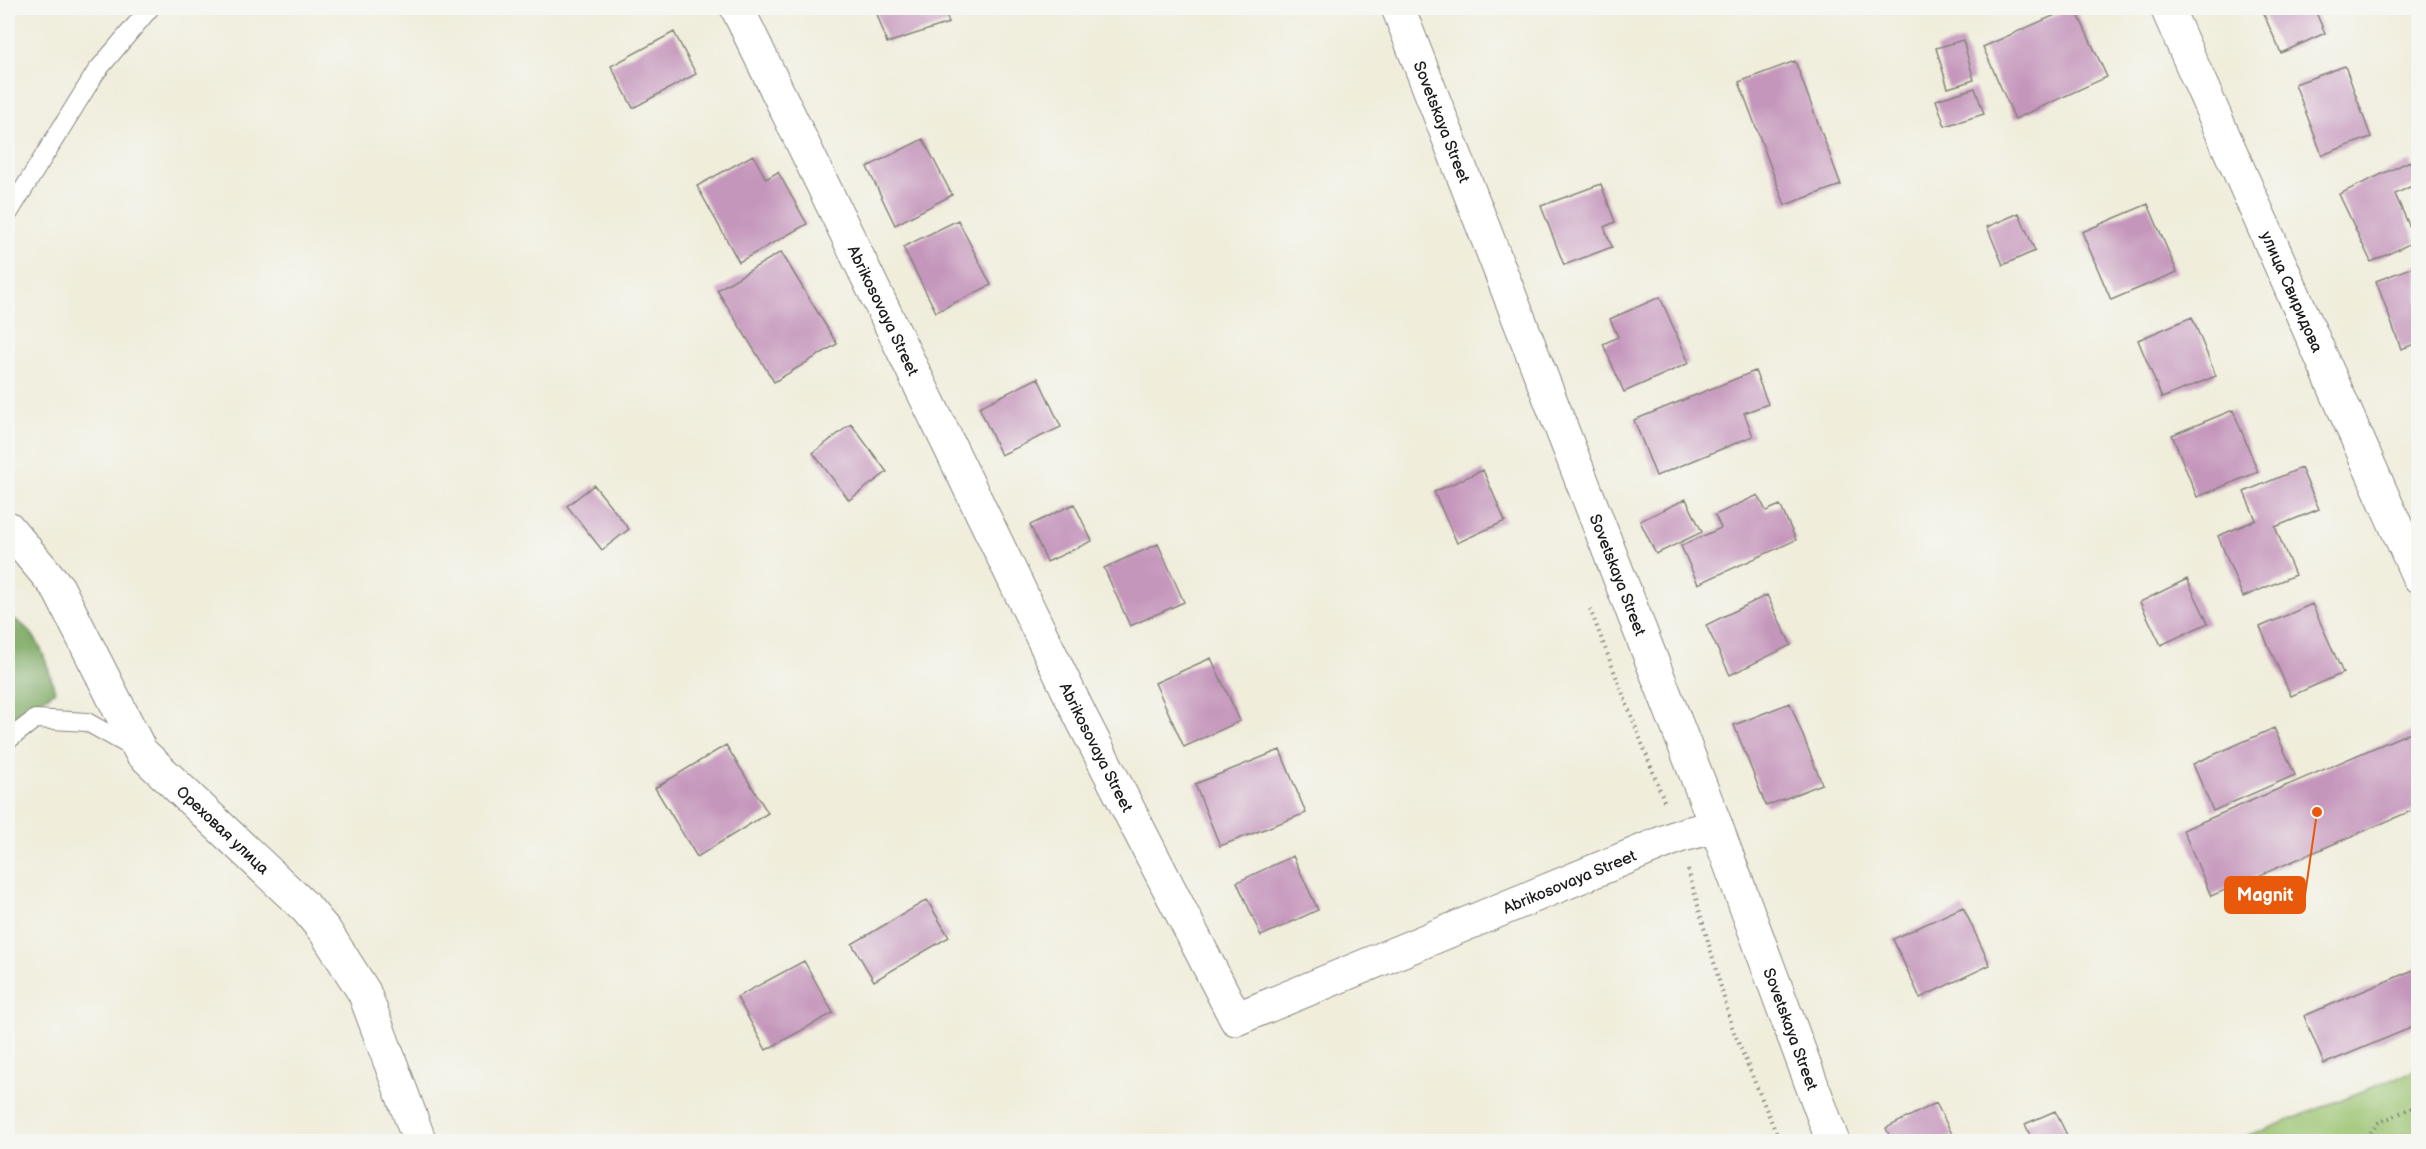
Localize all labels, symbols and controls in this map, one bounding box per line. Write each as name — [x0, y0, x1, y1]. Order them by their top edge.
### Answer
street label: Sovetskaya Street — [1409, 59, 1473, 186]
street label: улица Свиридова — [2256, 229, 2326, 356]
street label: Abrikosovaya Street — [843, 243, 922, 379]
street label: Sovetskaya Street — [1585, 512, 1649, 639]
street label: Abrikosovaya Street — [1055, 680, 1136, 816]
street label: Ореховая улица — [172, 783, 273, 879]
street label: Abrikosovaya Street — [1500, 847, 1639, 919]
callout: Magnit — [2225, 877, 2305, 913]
text: Magnit — [2237, 885, 2293, 906]
street label: Sovetskaya Street — [1758, 966, 1821, 1093]

